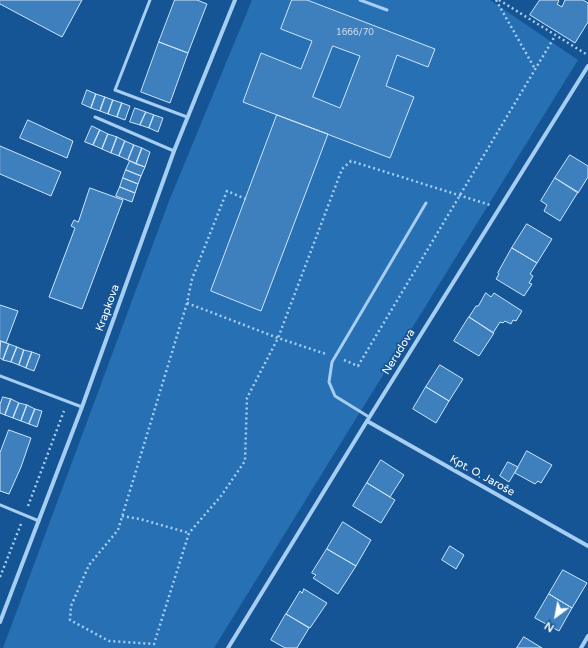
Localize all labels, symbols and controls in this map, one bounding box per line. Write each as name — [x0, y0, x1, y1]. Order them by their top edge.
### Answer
house number: 1666/70 — [336, 28, 374, 38]
street label: Krapkova — [93, 283, 123, 333]
street label: Nerudova — [380, 327, 418, 377]
street label: Kpt. O. Jaroše — [447, 453, 517, 499]
north arrow — [536, 596, 576, 636]
text: N — [542, 619, 557, 634]

